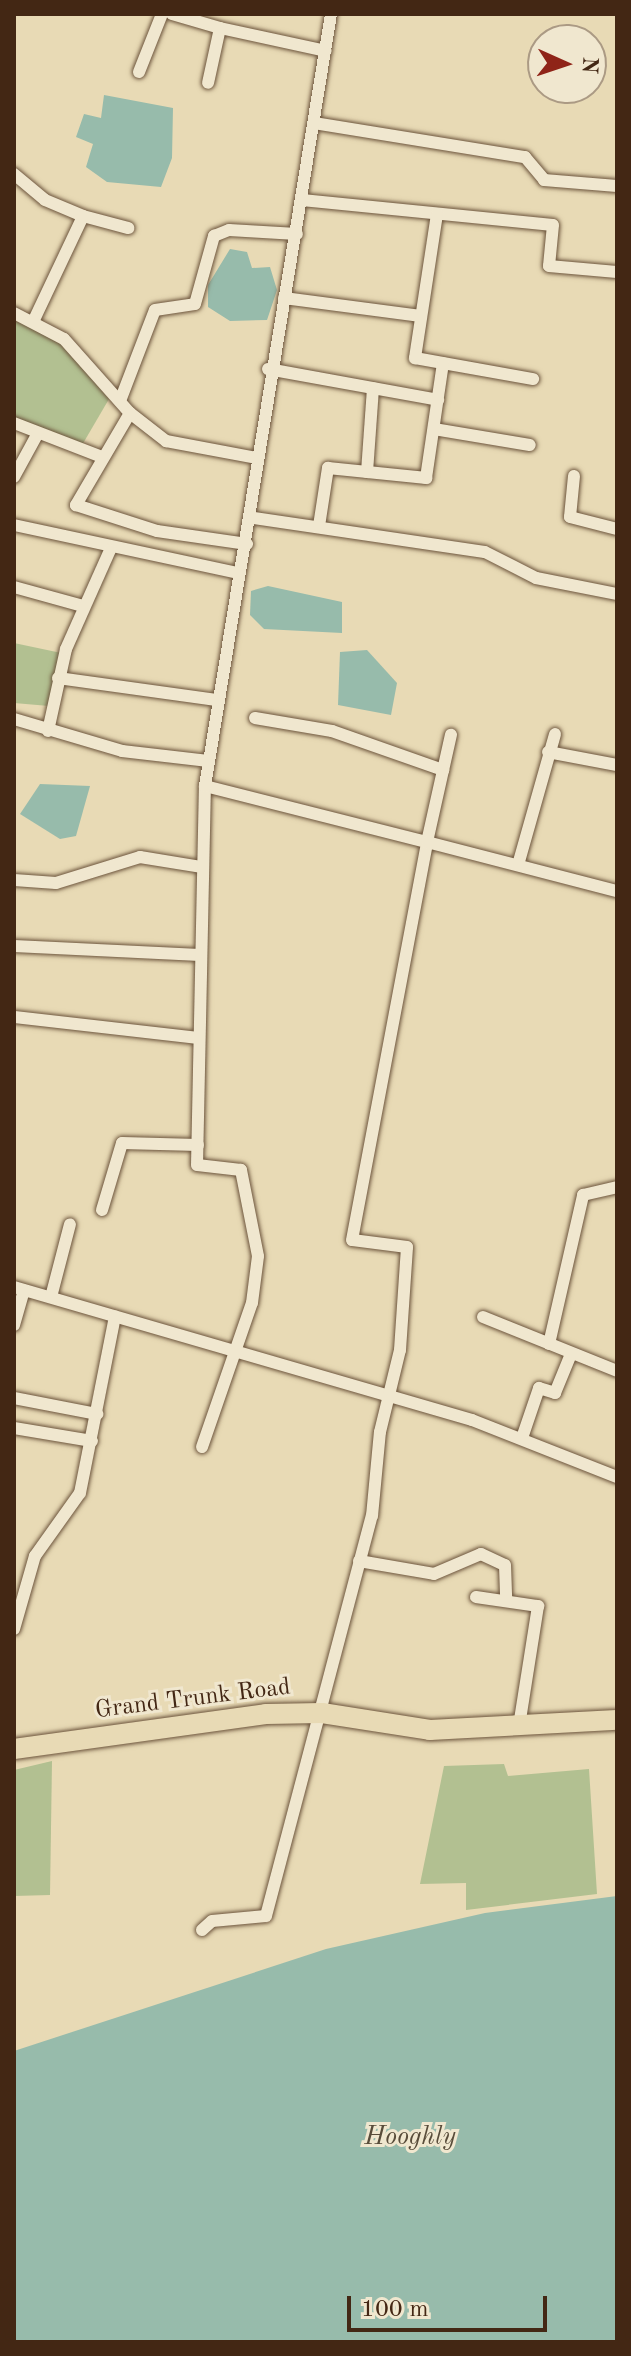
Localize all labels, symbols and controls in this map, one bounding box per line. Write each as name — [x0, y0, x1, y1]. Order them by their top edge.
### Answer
north arrow — [527, 24, 607, 104]
text: N — [578, 56, 600, 74]
street label: Grand Trunk Road — [94, 1674, 292, 1726]
water label: Hooghly — [364, 2122, 456, 2154]
scale bar — [351, 2280, 551, 2330]
text: 100 m — [361, 2298, 429, 2322]

